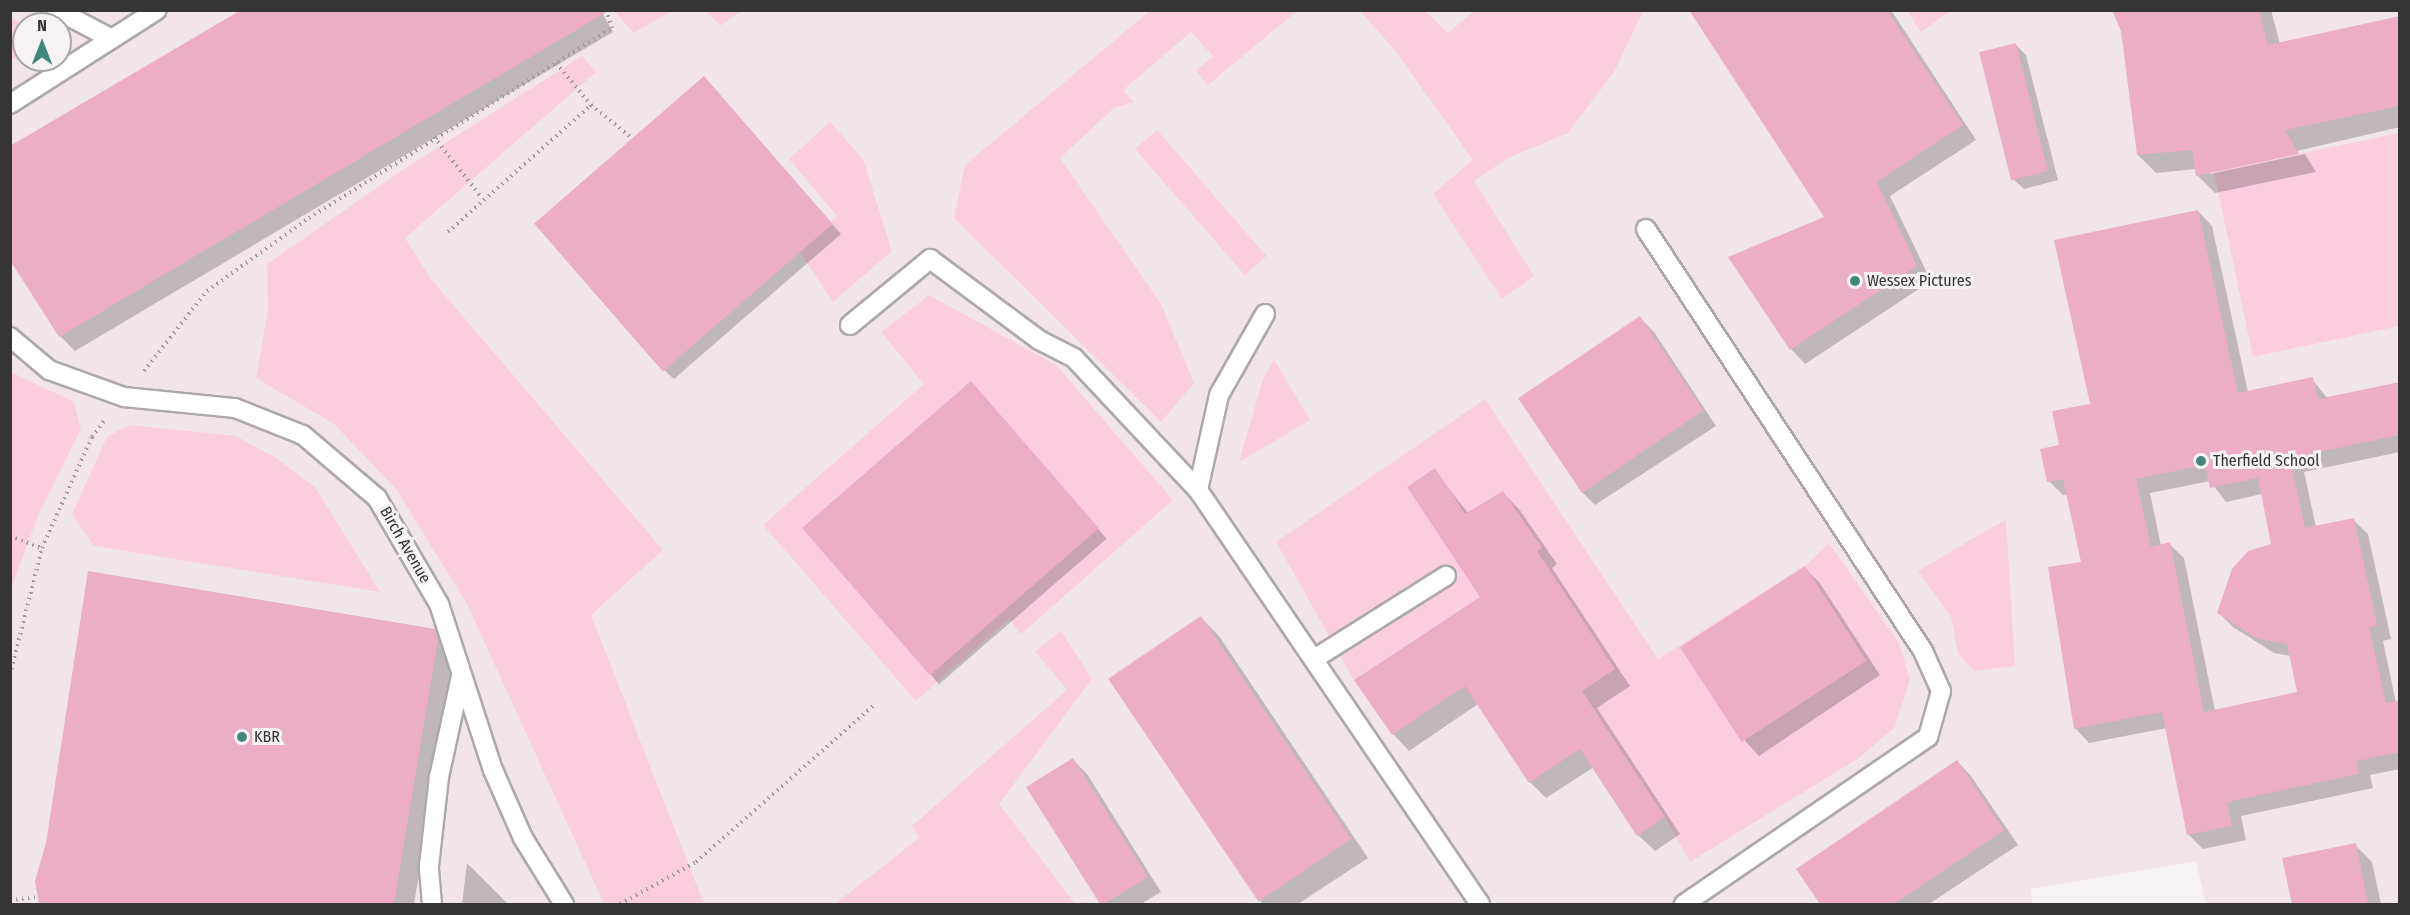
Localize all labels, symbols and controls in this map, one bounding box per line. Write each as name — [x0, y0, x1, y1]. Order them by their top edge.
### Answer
north arrow — [12, 12, 72, 72]
text: N — [37, 16, 47, 35]
place label: Wessex Pictures — [1867, 271, 1971, 291]
marker: Wessex Pictures — [1848, 274, 1862, 288]
place label: Therfield School — [2213, 451, 2319, 471]
marker: Therfield School — [2194, 454, 2208, 468]
street label: Birch Avenue — [375, 503, 435, 587]
place label: KBR — [254, 727, 280, 747]
marker: KBR — [235, 730, 249, 744]

